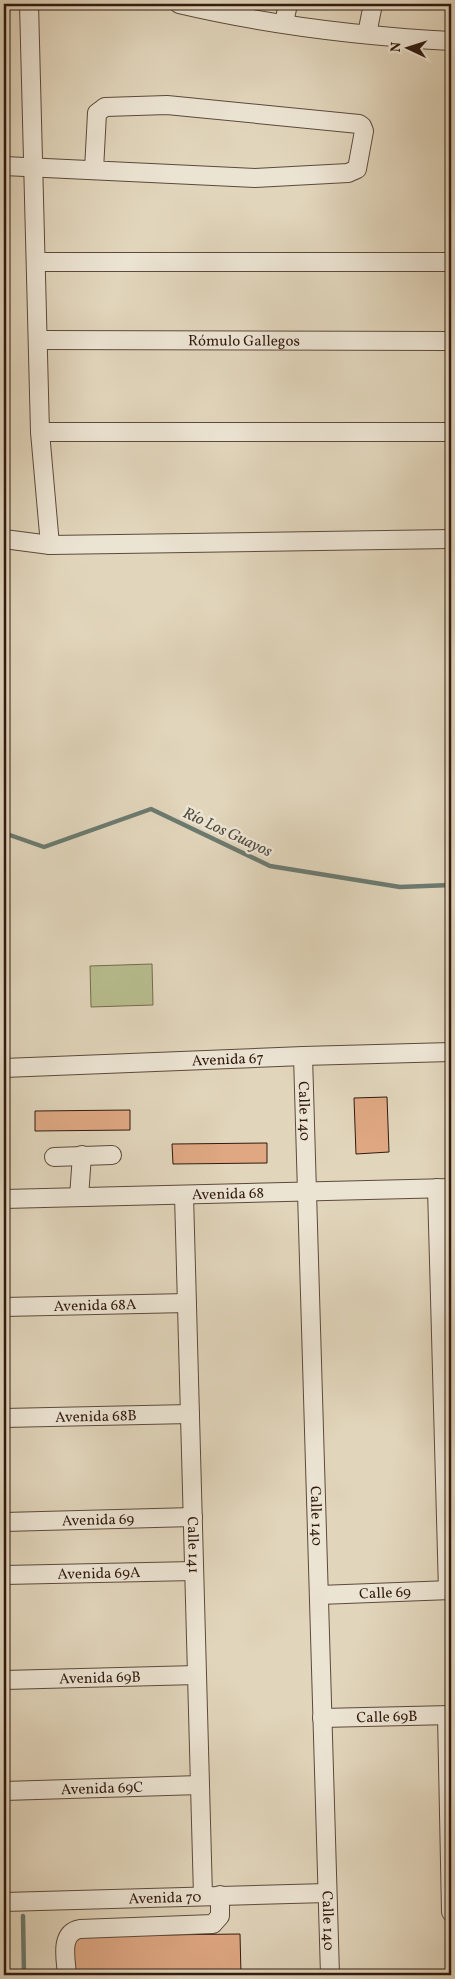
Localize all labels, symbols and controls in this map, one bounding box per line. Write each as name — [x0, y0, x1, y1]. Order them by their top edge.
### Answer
north arrow — [382, 22, 432, 72]
text: N — [387, 41, 406, 53]
street label: Rómulo Gallegos — [188, 331, 300, 353]
water label: Río Los Guayos — [179, 803, 275, 863]
street label: Avenida 67 — [192, 1049, 264, 1072]
street label: Calle 140 — [292, 1081, 314, 1141]
street label: Avenida 68 — [192, 1184, 264, 1206]
street label: Avenida 68A — [53, 1295, 137, 1318]
street label: Avenida 68B — [55, 1406, 137, 1429]
street label: Calle 140 — [304, 1486, 326, 1546]
street label: Avenida 69 — [62, 1510, 135, 1532]
street label: Calle 141 — [181, 1516, 203, 1574]
street label: Avenida 69A — [57, 1563, 141, 1586]
street label: Calle 69 — [359, 1583, 411, 1605]
street label: Avenida 69B — [59, 1667, 141, 1691]
street label: Calle 69B — [356, 1707, 418, 1729]
street label: Avenida 69C — [61, 1778, 144, 1801]
street label: Avenida 70 — [128, 1888, 202, 1911]
street label: Calle 140 — [316, 1890, 338, 1951]

